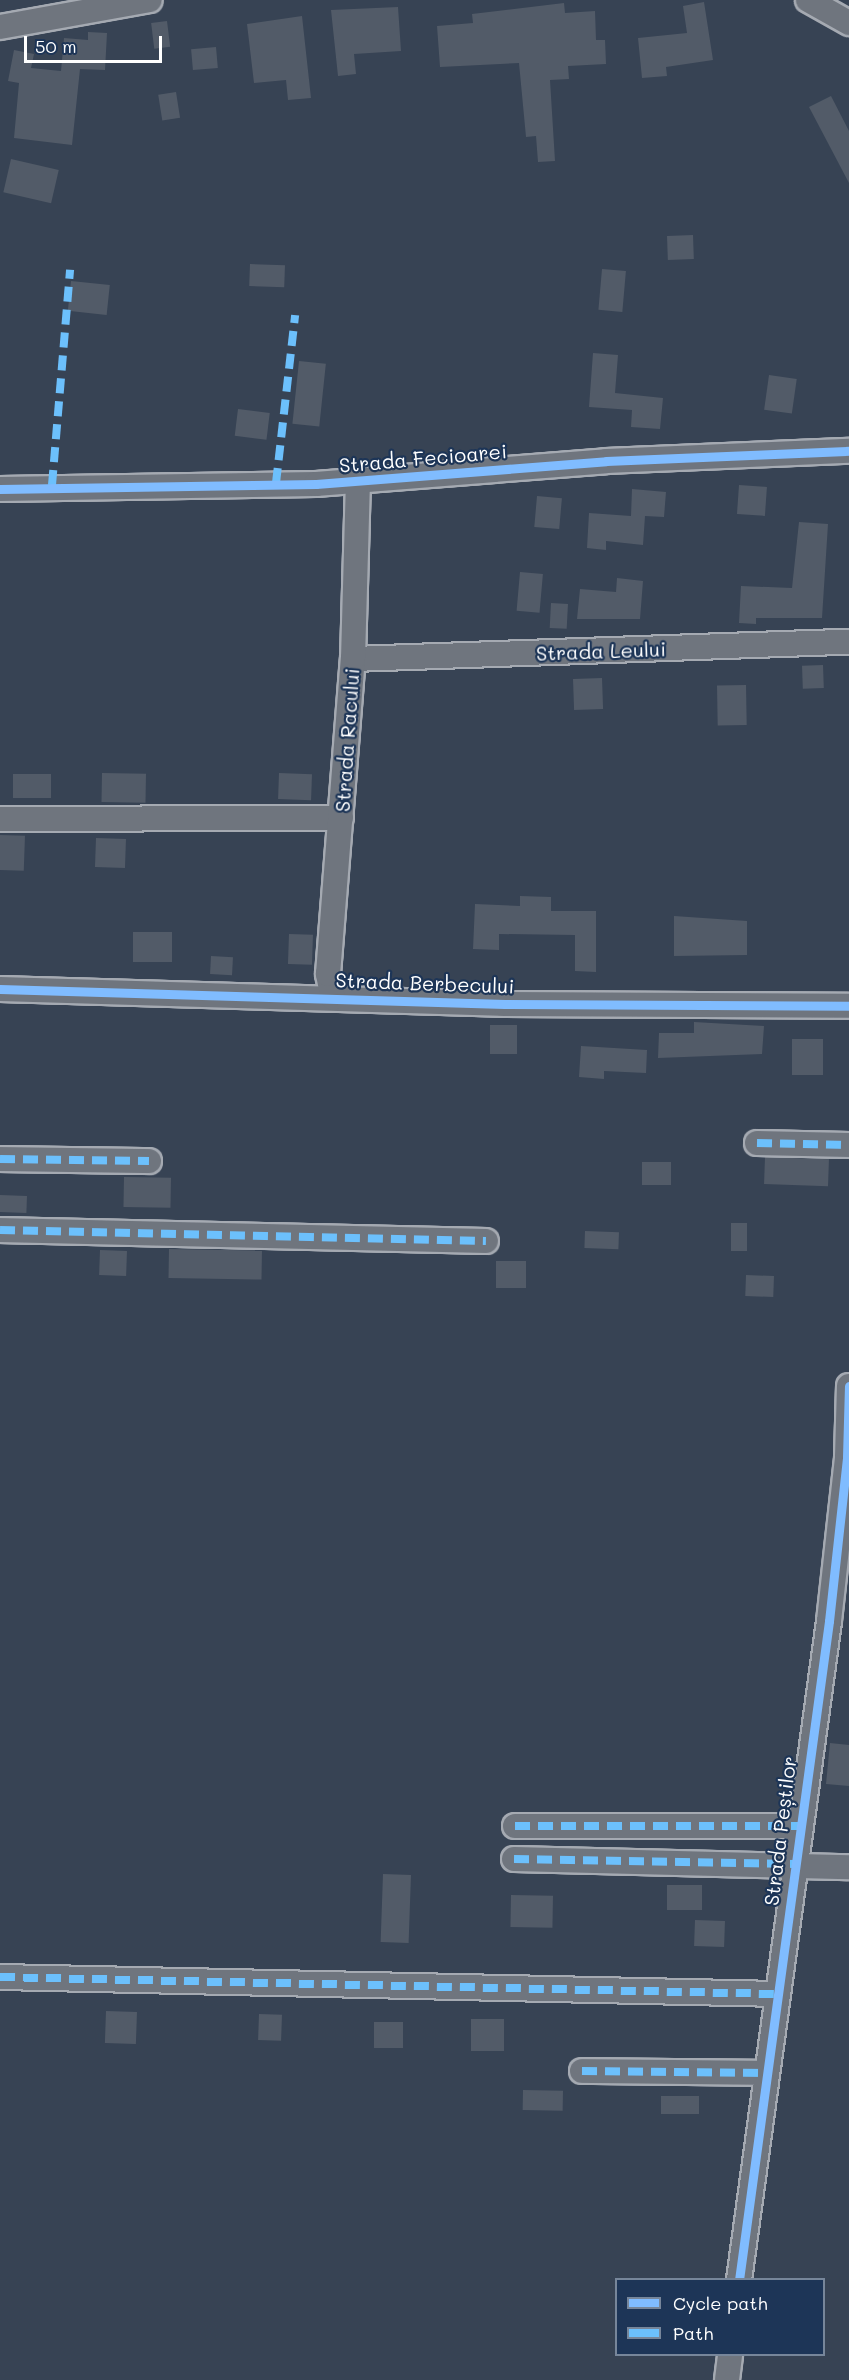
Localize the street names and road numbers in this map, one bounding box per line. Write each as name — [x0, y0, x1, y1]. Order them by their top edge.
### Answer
street label: Strada Fecioarei — [338, 439, 508, 477]
street label: Strada Leului — [536, 637, 666, 665]
street label: Strada Racului — [330, 667, 364, 813]
street label: Strada Berbecului — [335, 968, 515, 998]
street label: Strada Peștilor — [759, 1755, 801, 1907]

